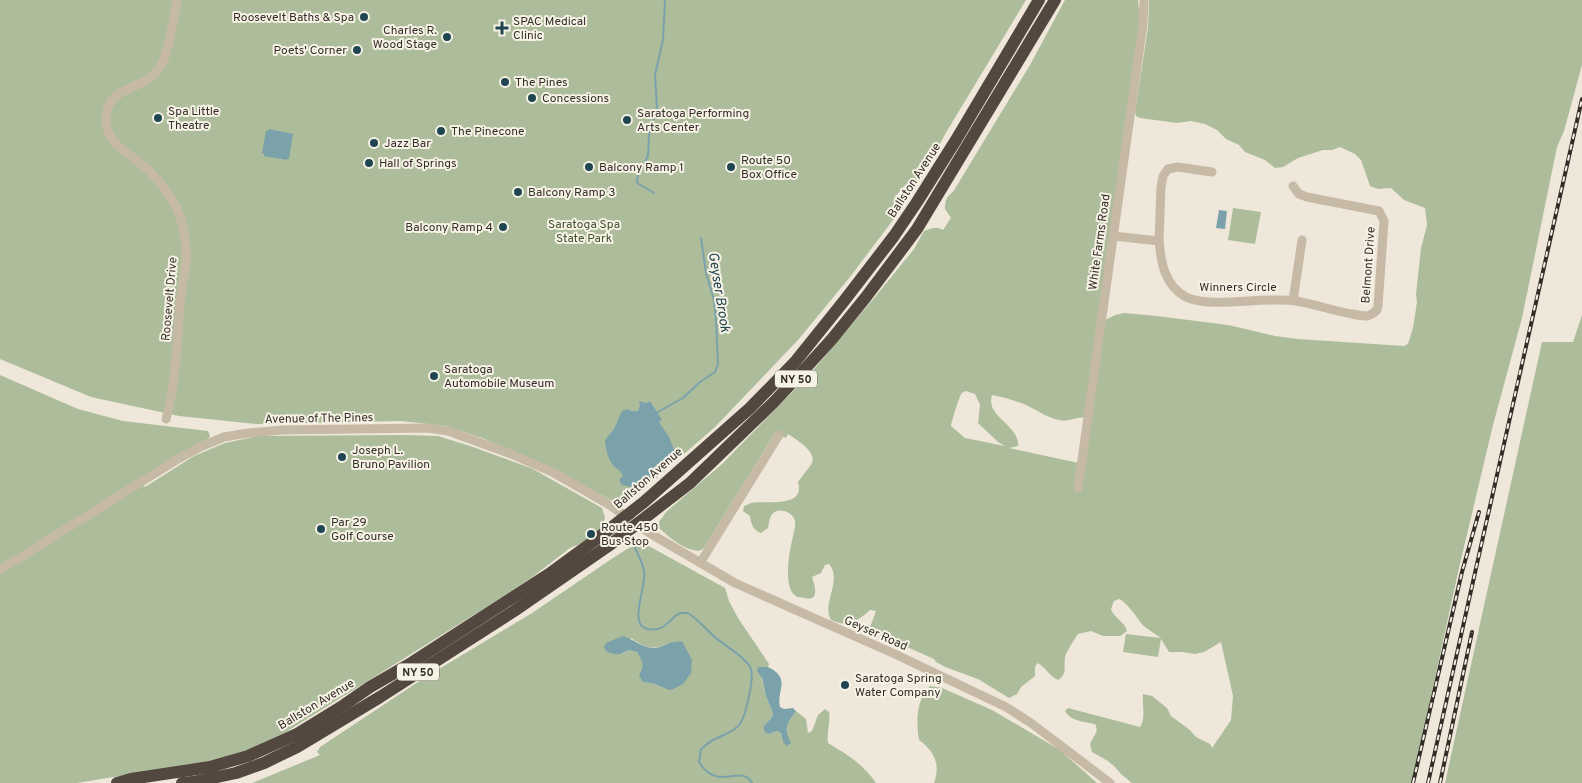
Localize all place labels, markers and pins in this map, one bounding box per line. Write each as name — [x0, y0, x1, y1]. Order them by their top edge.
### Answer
place label: Roosevelt Baths & Spa — [233, 10, 354, 26]
marker: Roosevelt Baths & Spa — [358, 11, 370, 23]
place label: SPAC Medical Clinic — [513, 14, 586, 44]
marker: SPAC Medical Clinic — [495, 21, 509, 35]
place label: Charles R. Wood Stage — [373, 23, 437, 53]
marker: Charles R. Wood Stage — [441, 31, 453, 43]
place label: Poets' Corner — [273, 43, 347, 59]
marker: Poets' Corner — [351, 44, 363, 56]
place label: The Pines — [515, 75, 568, 91]
marker: The Pines — [499, 76, 511, 88]
place label: Concessions — [542, 91, 609, 107]
marker: Concessions — [526, 92, 538, 104]
place label: Spa Little Theatre — [168, 104, 219, 134]
place label: Saratoga Performing Arts Center — [637, 106, 749, 136]
marker: Spa Little Theatre — [152, 112, 164, 124]
marker: Saratoga Performing Arts Center — [621, 114, 633, 126]
place label: The Pinecone — [451, 124, 525, 140]
marker: The Pinecone — [435, 125, 447, 137]
place label: Jazz Bar — [384, 136, 431, 152]
marker: Jazz Bar — [368, 137, 380, 149]
place label: Route 50 Box Office — [741, 153, 797, 183]
place label: Hall of Springs — [379, 156, 457, 172]
marker: Hall of Springs — [363, 157, 375, 169]
place label: Balcony Ramp 1 — [599, 160, 684, 176]
marker: Balcony Ramp 1 — [583, 161, 595, 173]
marker: Route 50 Box Office — [725, 161, 737, 173]
place label: Balcony Ramp 3 — [528, 185, 616, 201]
marker: Balcony Ramp 3 — [512, 186, 524, 198]
place label: Balcony Ramp 4 — [405, 220, 493, 236]
marker: Balcony Ramp 4 — [497, 221, 509, 233]
place label: Saratoga Automobile Museum — [444, 362, 555, 392]
marker: Saratoga Automobile Museum — [428, 370, 440, 382]
place label: Joseph L. Bruno Pavilion — [352, 443, 430, 473]
marker: Joseph L. Bruno Pavilion — [336, 451, 348, 463]
place label: Par 29 Golf Course — [331, 515, 394, 545]
place label: Route 450 Bus Stop — [601, 520, 658, 550]
marker: Par 29 Golf Course — [315, 523, 327, 535]
marker: Route 450 Bus Stop — [585, 528, 597, 540]
place label: Saratoga Spring Water Company — [855, 671, 942, 701]
marker: Saratoga Spring Water Company — [839, 679, 851, 691]

